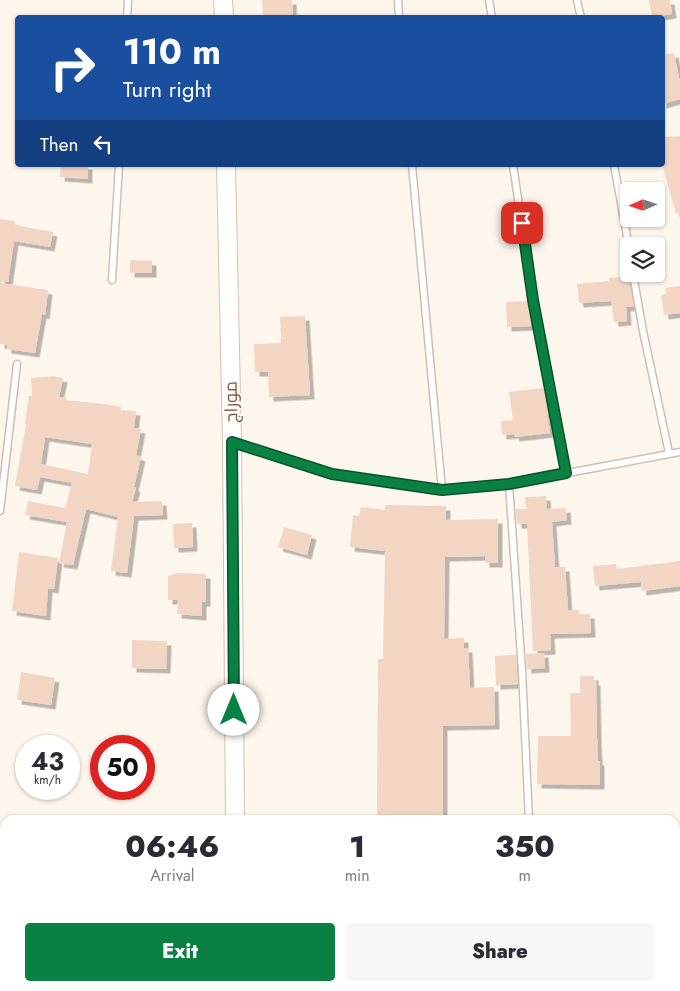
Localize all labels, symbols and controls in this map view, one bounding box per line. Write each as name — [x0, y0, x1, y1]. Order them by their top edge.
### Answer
text: 110 m — [123, 27, 221, 77]
icon: right — [40, 35, 105, 100]
text: Turn right — [123, 73, 211, 105]
icon: left — [89, 130, 117, 158]
text: Then — [40, 131, 79, 158]
north arrow — [620, 182, 665, 228]
map controls — [620, 182, 665, 282]
pin — [501, 202, 543, 244]
icon: arrive — [508, 209, 536, 237]
button: layers — [620, 237, 665, 282]
street label: موراج — [218, 381, 244, 423]
position arrow — [207, 683, 259, 735]
speed limit sign: 50 — [90, 735, 155, 800]
text: 43 — [31, 743, 64, 779]
text: km/h — [34, 771, 61, 789]
text: 06:46 — [125, 825, 219, 868]
text: 1 — [349, 825, 365, 868]
text: 350 — [495, 825, 555, 868]
text: Arrival — [150, 864, 194, 887]
text: min — [345, 864, 370, 887]
text: m — [519, 864, 531, 887]
button: Exit — [25, 923, 335, 981]
button: Share — [345, 923, 655, 981]

